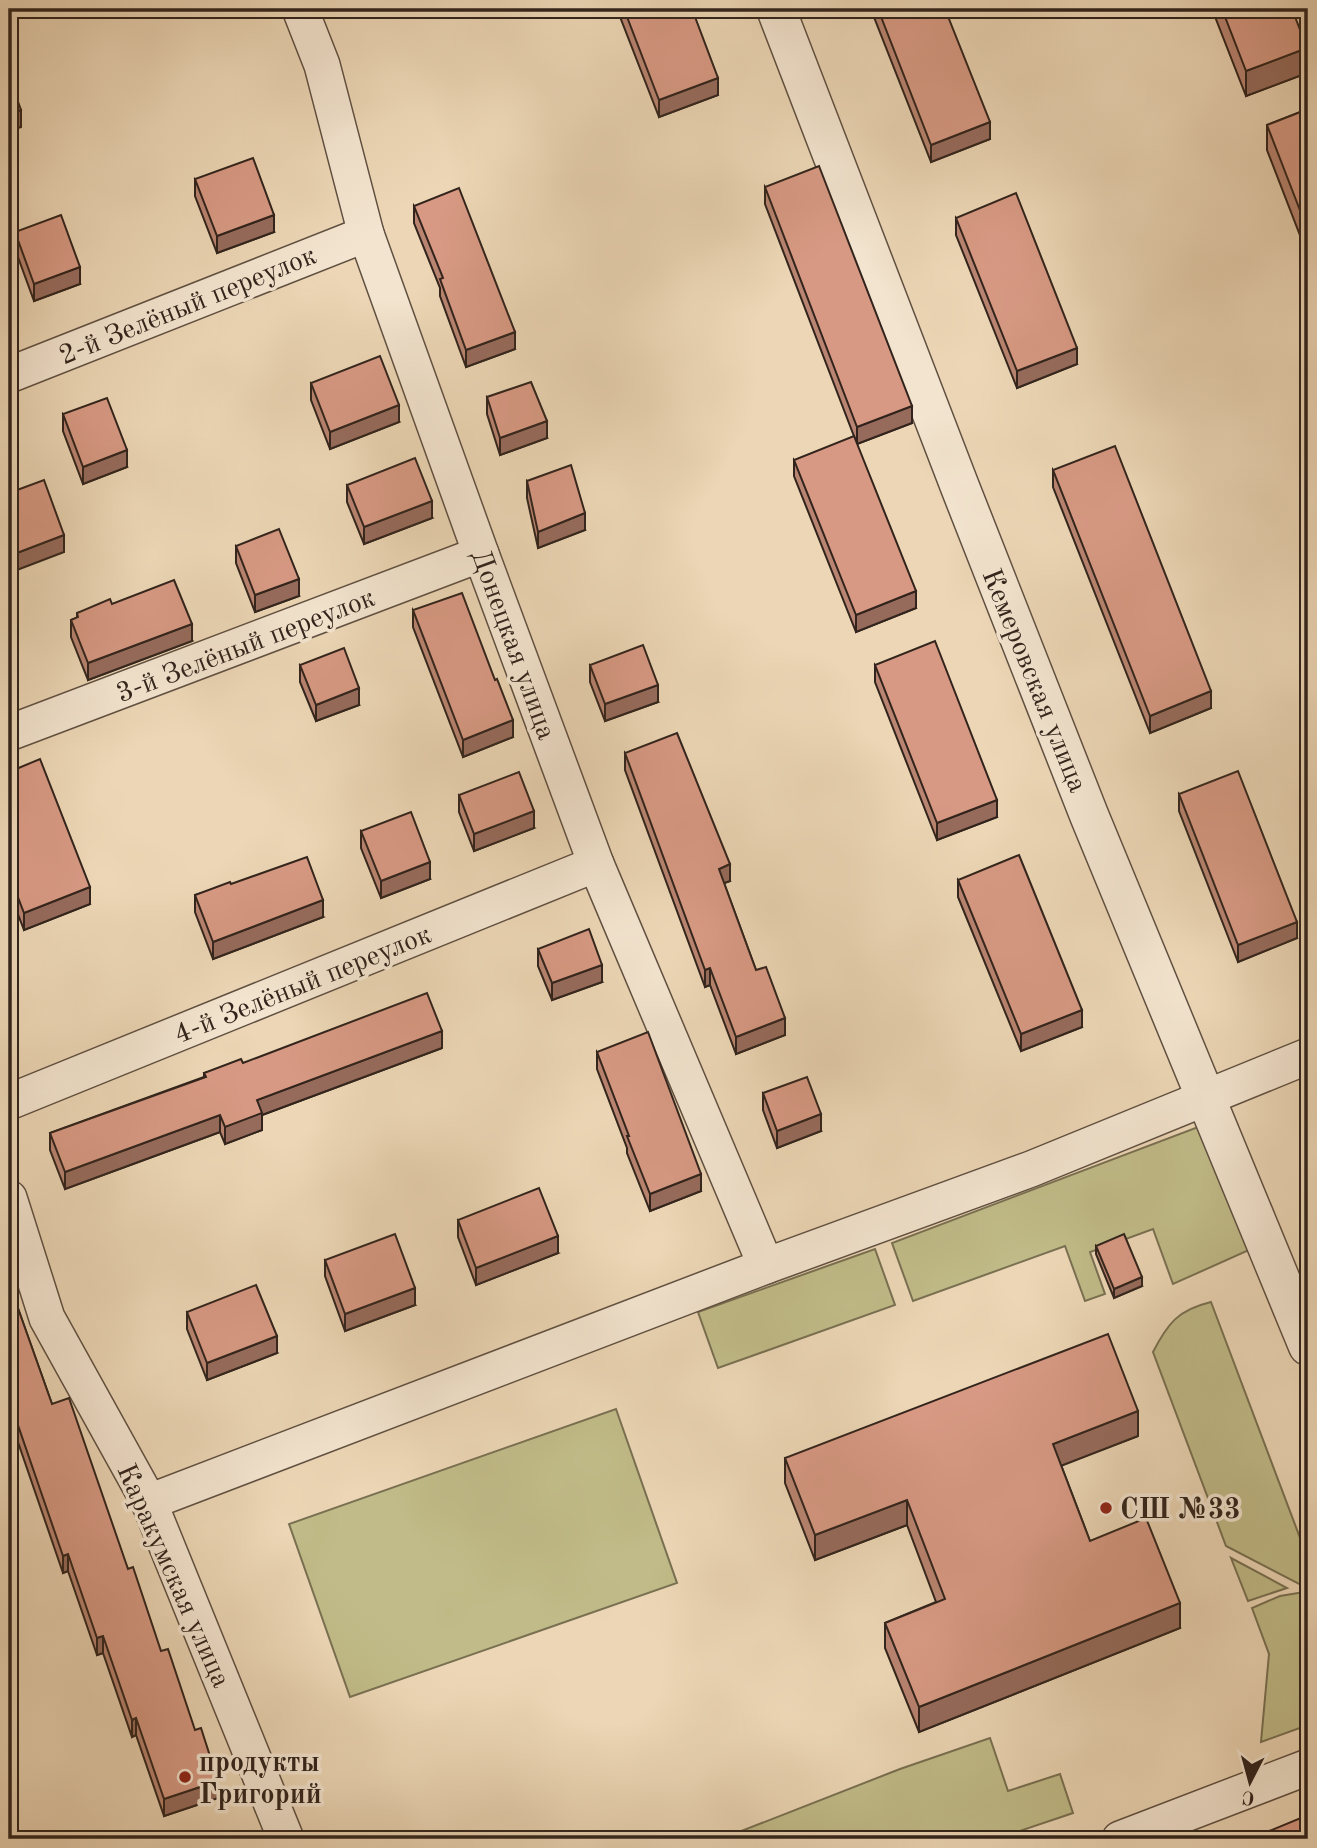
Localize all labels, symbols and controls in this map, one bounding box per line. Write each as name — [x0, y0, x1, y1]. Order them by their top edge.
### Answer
street label: 2-й Зелёный переулок — [56, 242, 321, 371]
street label: Донецкая улица — [465, 546, 560, 744]
street label: Кемеровская улица — [976, 565, 1091, 797]
street label: 3-й Зелёный переулок — [113, 585, 379, 709]
street label: 4-й Зелёный переулок — [171, 921, 436, 1050]
street label: Каракумская улица — [110, 1460, 234, 1692]
place label: СШ №33 — [1120, 1496, 1240, 1525]
marker: СШ №33 — [1098, 1500, 1114, 1516]
north arrow — [1216, 1746, 1286, 1816]
place label: продукты Григорий — [199, 1750, 322, 1810]
marker: продукты Григорий — [177, 1769, 193, 1785]
text: С — [1241, 1786, 1256, 1807]

